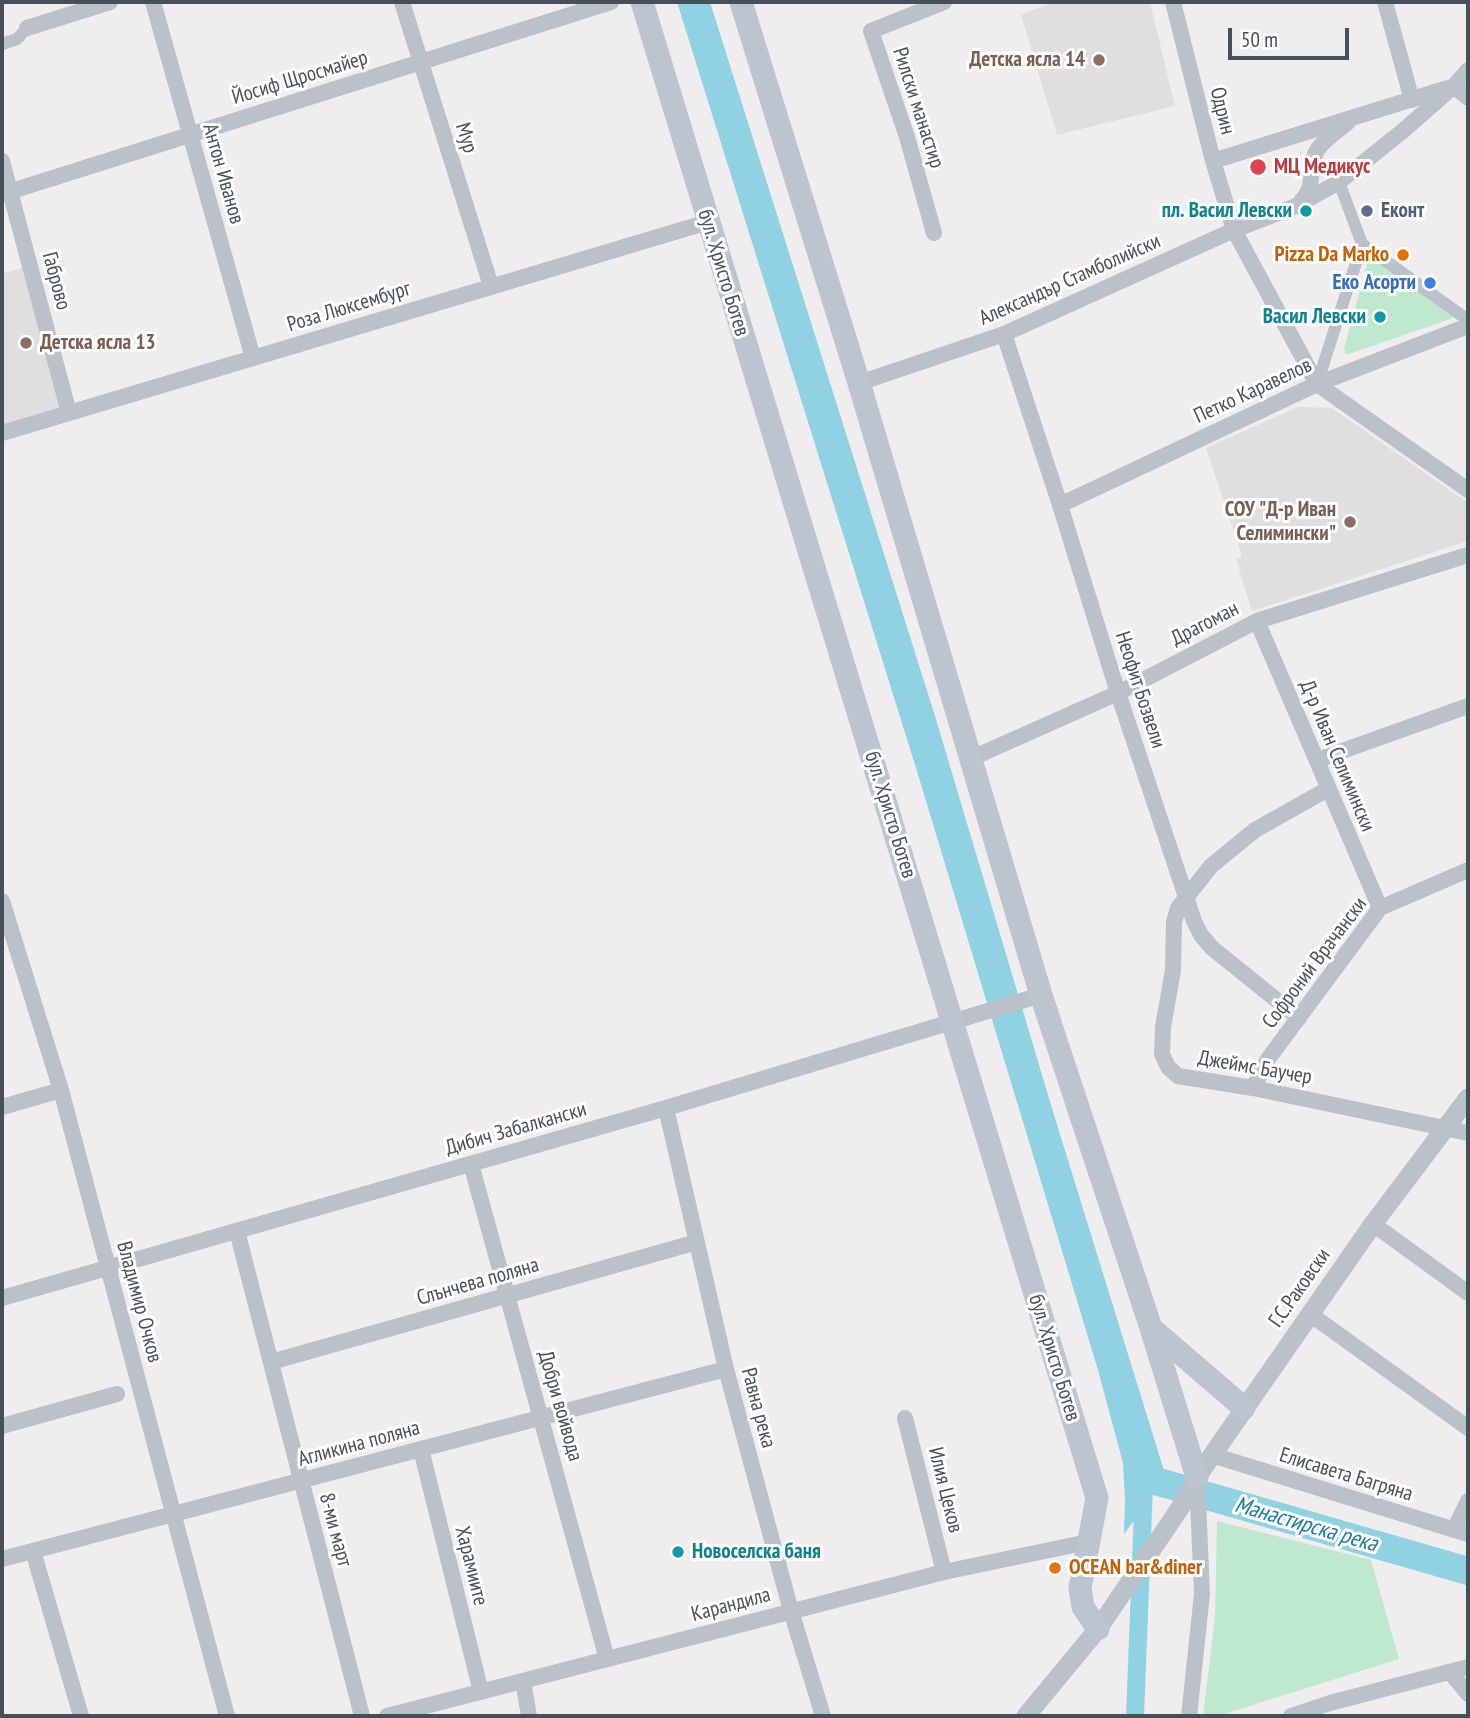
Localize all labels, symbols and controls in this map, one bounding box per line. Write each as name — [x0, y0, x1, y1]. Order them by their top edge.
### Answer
scale bar — [1232, 14, 1353, 58]
text: 50 m — [1241, 26, 1278, 53]
street label: Йосиф Щросмайер — [229, 45, 371, 111]
street label: Рилски манастир — [887, 45, 949, 171]
place label: Детска ясла 14 — [969, 47, 1085, 73]
marker: Детска ясла 14 — [1091, 52, 1107, 68]
street label: Одрин — [1204, 85, 1240, 137]
street label: Мур — [450, 120, 482, 156]
street label: Антон Иванов — [197, 121, 249, 227]
place label: МЦ Медикус — [1274, 154, 1370, 180]
marker: МЦ Медикус — [1248, 157, 1268, 177]
place label: пл. Васил Левски — [1162, 198, 1292, 224]
place label: Еконт — [1381, 198, 1424, 224]
marker: пл. Васил Левски — [1298, 203, 1314, 219]
marker: Еконт — [1359, 203, 1375, 219]
street label: бул. Христо Ботев — [692, 207, 754, 339]
street label: Александър Стамболийски — [975, 229, 1165, 331]
place label: Pizza Da Marko — [1275, 242, 1389, 268]
marker: Pizza Da Marko — [1395, 247, 1411, 263]
street label: Габрово — [36, 249, 76, 313]
place label: Еко Асорти — [1332, 270, 1416, 296]
marker: Еко Асорти — [1422, 275, 1438, 291]
street label: Роза Люксембург — [284, 276, 414, 338]
place label: Васил Левски — [1263, 304, 1366, 330]
marker: Васил Левски — [1372, 309, 1388, 325]
place label: Детска ясла 13 — [40, 330, 156, 356]
marker: Детска ясла 13 — [18, 335, 34, 351]
street label: Петко Каравелов — [1190, 353, 1316, 429]
place label: СОУ "Д-р Иван Селимински" — [1225, 497, 1336, 547]
marker: СОУ "Д-р Иван Селимински" — [1342, 514, 1358, 530]
street label: Драгоман — [1167, 596, 1243, 652]
street label: Неофит Бозвели — [1109, 629, 1171, 751]
street label: Д-р Иван Селимински — [1294, 676, 1380, 836]
street label: бул. Христо Ботев — [859, 749, 921, 881]
street label: Софроний Врачански — [1257, 892, 1373, 1034]
street label: Джеймс Баучер — [1196, 1046, 1314, 1090]
street label: Дибич Забалкански — [443, 1097, 589, 1161]
street label: Владимир Очков — [111, 1239, 167, 1365]
street label: Г.С.Раковски — [1264, 1244, 1336, 1332]
street label: Слънчева поляна — [414, 1253, 542, 1311]
street label: бул. Христо Ботев — [1023, 1292, 1085, 1424]
street label: Добри войвода — [532, 1348, 588, 1464]
street label: Равна река — [735, 1365, 781, 1451]
street label: Агликина поляна — [295, 1416, 423, 1472]
street label: Елисавета Багряна — [1276, 1443, 1416, 1507]
street label: Илия Цеков — [922, 1445, 968, 1535]
street label: 8-ми март — [313, 1490, 357, 1570]
water label: Манастирска река — [1231, 1491, 1381, 1559]
street label: Харамиите — [449, 1524, 493, 1608]
place label: Новоселска баня — [692, 1539, 821, 1565]
marker: Новоселска баня — [670, 1544, 686, 1560]
place label: OCEAN bar&diner — [1069, 1555, 1202, 1581]
marker: OCEAN bar&diner — [1047, 1560, 1063, 1576]
street label: Карандила — [689, 1582, 773, 1628]

